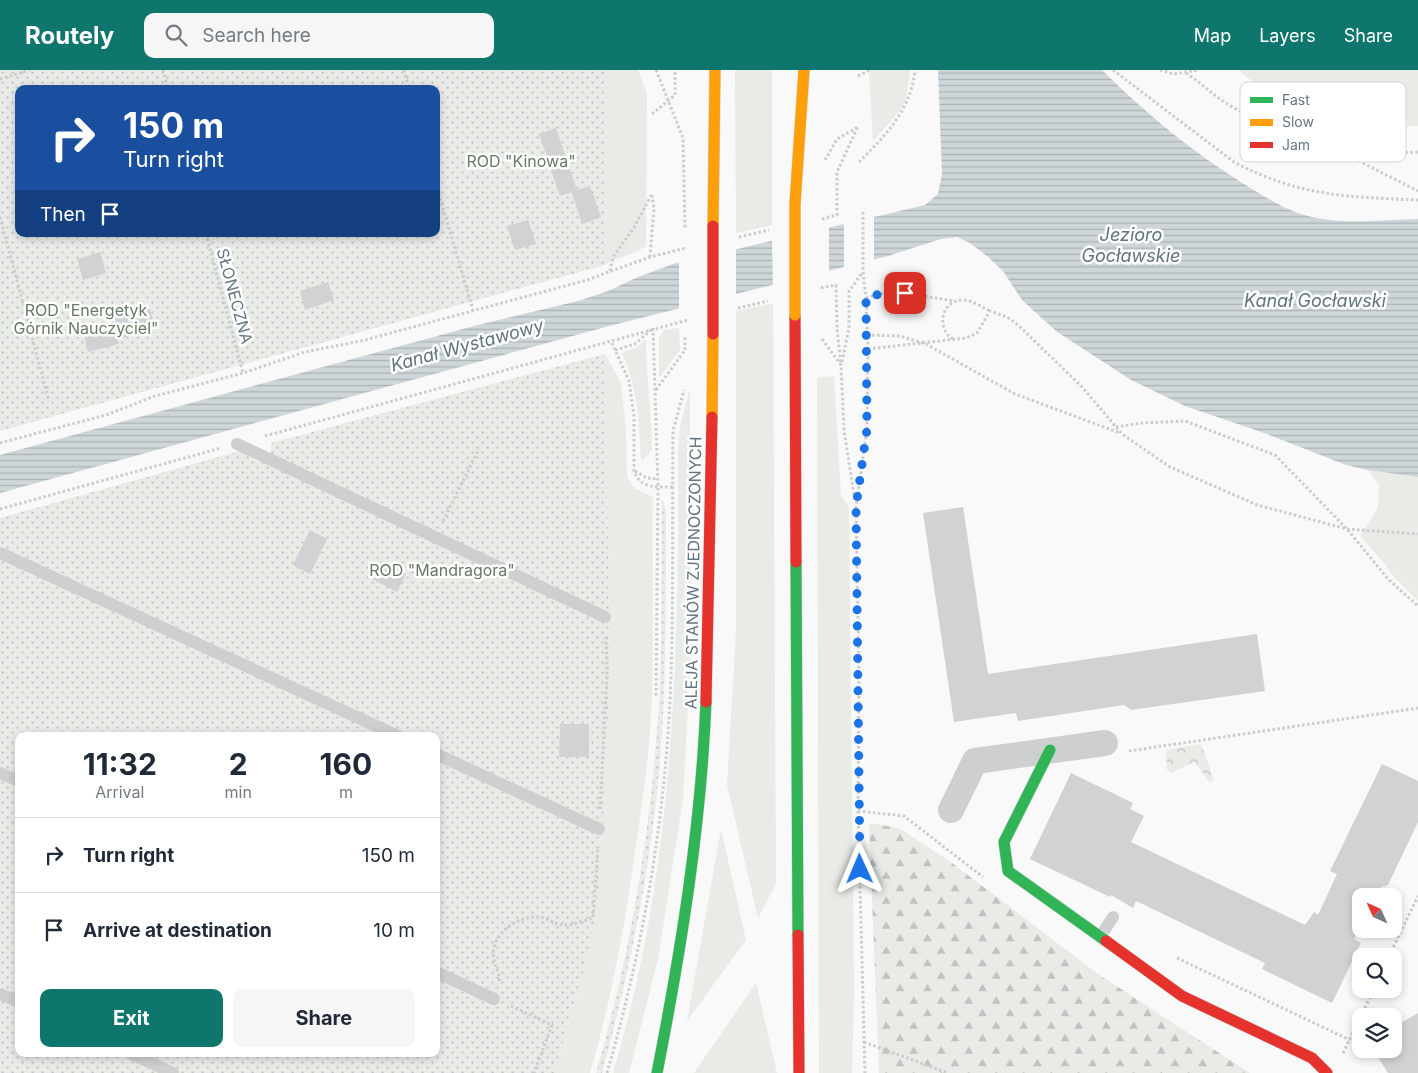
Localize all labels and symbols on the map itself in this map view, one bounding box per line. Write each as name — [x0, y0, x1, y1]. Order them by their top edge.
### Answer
legend — [1240, 82, 1406, 162]
text: Fast — [1282, 91, 1310, 108]
text: Slow — [1282, 113, 1314, 130]
text: Jam — [1282, 136, 1310, 153]
park label: ROD "Kinowa" — [466, 151, 576, 171]
water label: Jezioro Gocławskie — [1082, 224, 1180, 266]
street label: SŁONECZNA — [213, 246, 257, 346]
pin — [884, 272, 926, 314]
water label: Kanał Gocławski — [1244, 290, 1387, 311]
park label: ROD "Energetyk Górnik Nauczyciel" — [13, 300, 159, 338]
water label: Kanał Wystawowy — [388, 314, 547, 376]
street label: ALEJA STANÓW ZJEDNOCZONYCH — [681, 436, 705, 710]
park label: ROD "Mandragora" — [369, 560, 515, 580]
position arrow — [833, 842, 885, 894]
north arrow — [1352, 888, 1402, 938]

